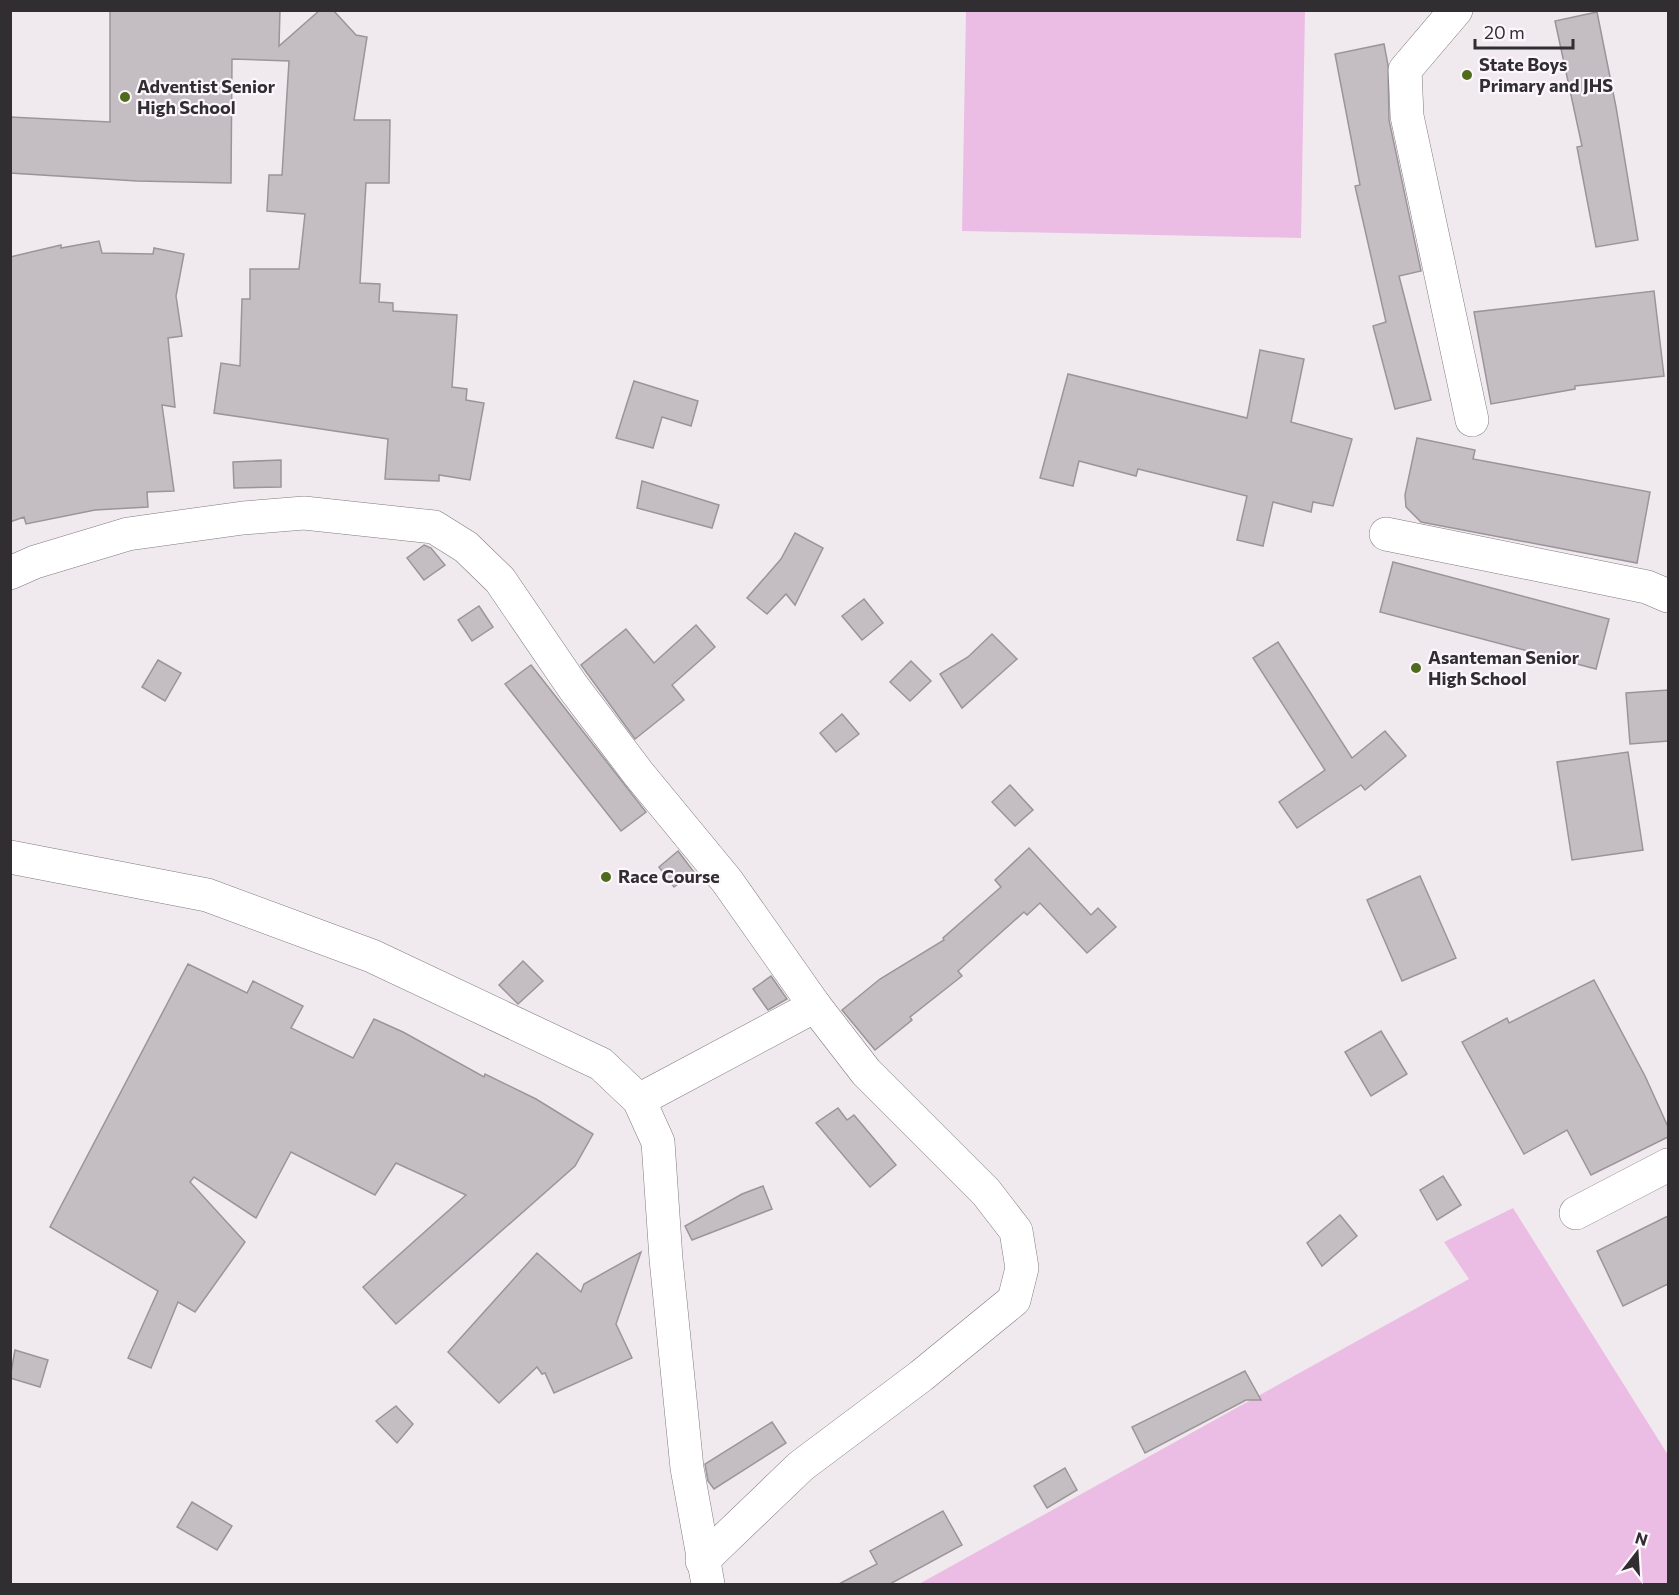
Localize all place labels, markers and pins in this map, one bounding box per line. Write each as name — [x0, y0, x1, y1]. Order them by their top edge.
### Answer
place label: State Boys Primary and JHS — [1479, 53, 1613, 96]
marker: State Boys Primary and JHS — [1460, 68, 1474, 82]
place label: Adventist Senior High School — [137, 75, 276, 118]
marker: Adventist Senior High School — [118, 90, 132, 104]
place label: Asanteman Senior High School — [1428, 646, 1580, 689]
marker: Asanteman Senior High School — [1409, 661, 1423, 675]
place label: Race Course — [618, 865, 720, 887]
marker: Race Course — [599, 870, 613, 884]

